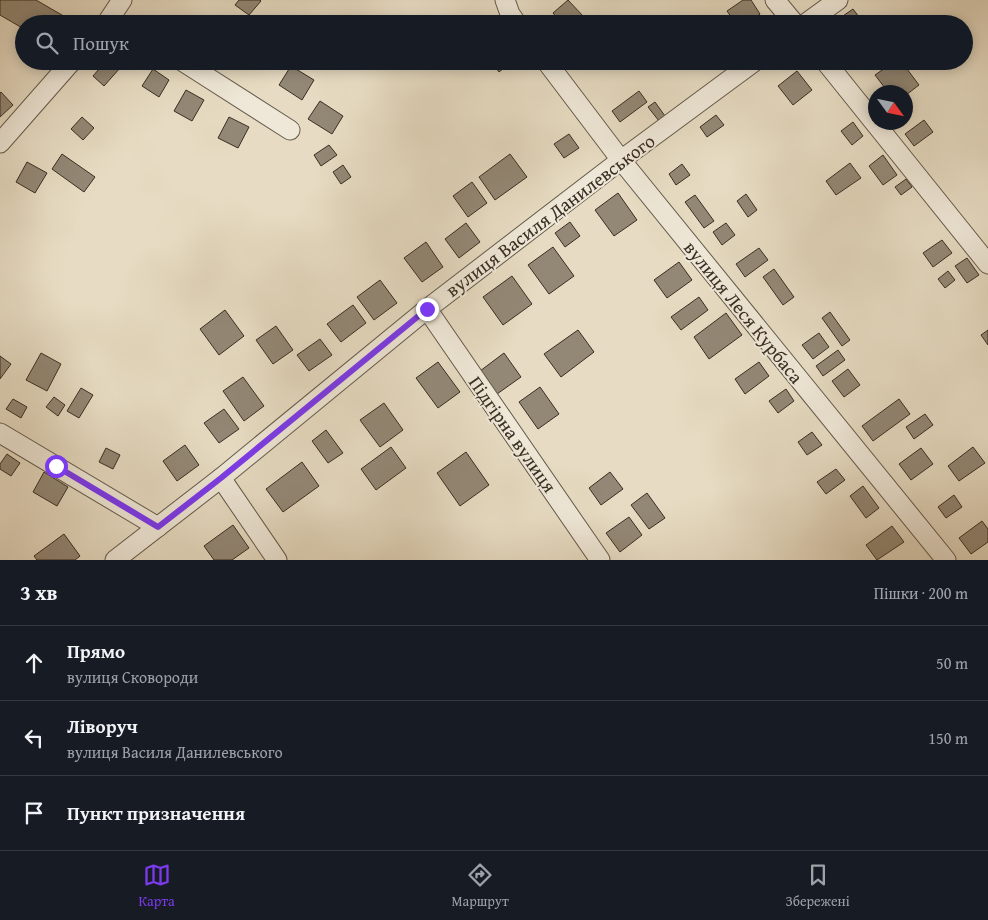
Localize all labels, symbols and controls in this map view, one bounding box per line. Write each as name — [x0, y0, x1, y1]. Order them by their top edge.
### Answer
search box — [15, 15, 973, 70]
icon: search — [33, 29, 61, 57]
text: Пошук — [73, 29, 129, 57]
north arrow — [868, 85, 913, 130]
street label: вулиця Василя Данилевського — [439, 127, 661, 303]
street label: вулиця Леся Курбаса — [678, 235, 810, 389]
route end — [416, 298, 439, 321]
street label: Підгірна вулиця — [462, 370, 564, 498]
route start — [45, 455, 68, 478]
text: 3 хв — [20, 577, 58, 608]
text: Пішки · 200 m — [874, 581, 968, 605]
text: Прямо — [67, 637, 125, 665]
icon: ahead — [20, 649, 48, 677]
text: 50 m — [936, 651, 968, 675]
text: вулиця Сковороди — [67, 665, 198, 689]
text: Ліворуч — [67, 712, 138, 740]
icon: left — [20, 724, 48, 752]
text: 150 m — [928, 726, 968, 750]
text: вулиця Василя Данилевського — [67, 740, 283, 764]
icon: arrive — [20, 799, 48, 827]
text: Пункт призначення — [67, 799, 245, 827]
tab: Карта — [138, 861, 175, 911]
tab: Маршрут — [451, 861, 509, 911]
tab: Збережені — [786, 861, 850, 911]

